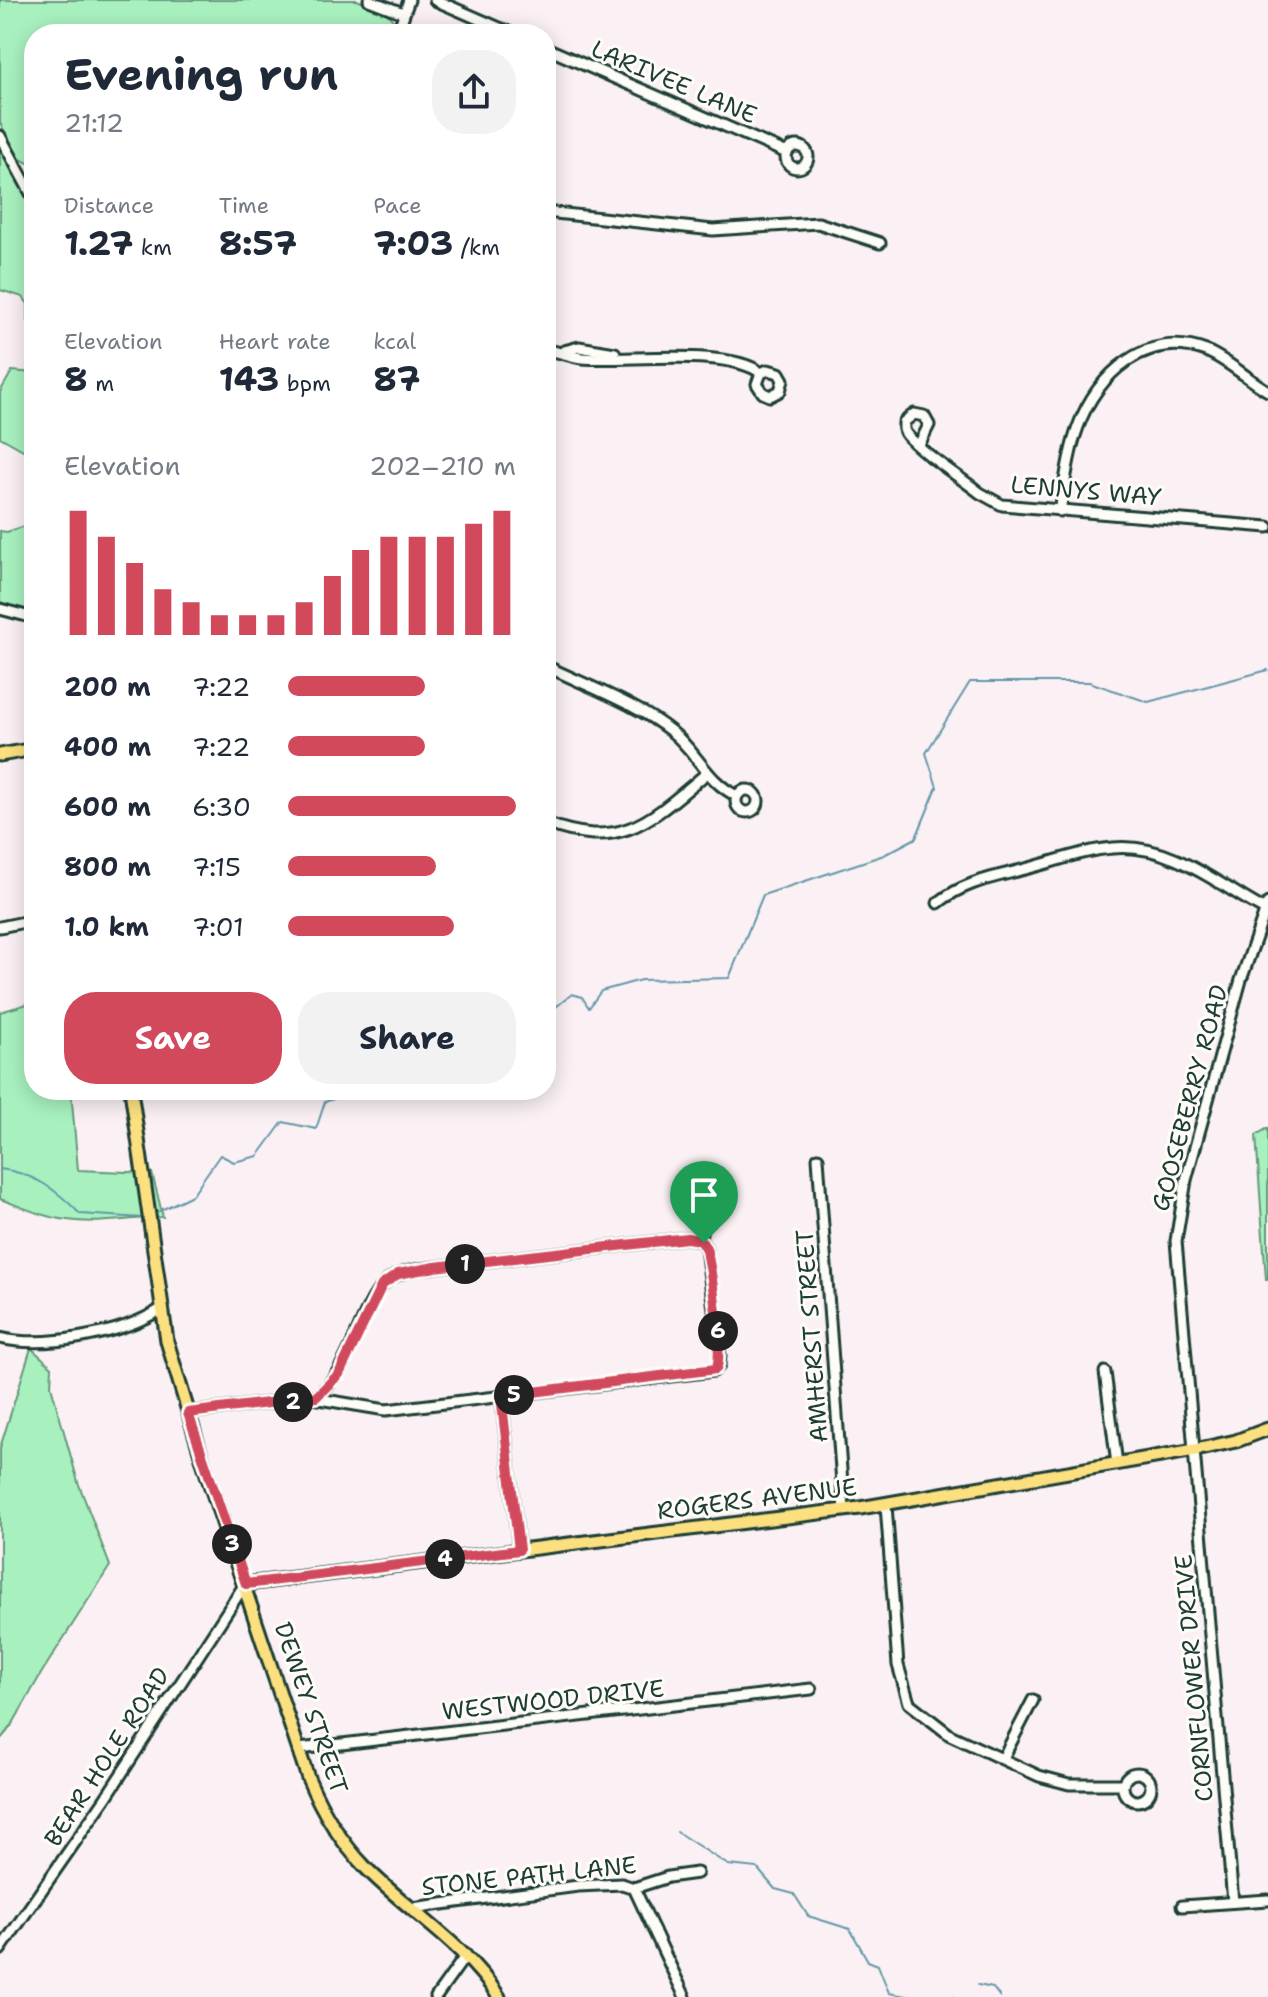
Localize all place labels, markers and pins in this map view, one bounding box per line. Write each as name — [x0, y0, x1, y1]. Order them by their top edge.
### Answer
pin — [670, 1161, 738, 1243]
pin: 1 — [445, 1244, 485, 1284]
pin: 6 — [698, 1311, 738, 1351]
pin: 5 — [494, 1375, 534, 1415]
pin: 2 — [273, 1382, 313, 1422]
pin: 3 — [212, 1524, 252, 1564]
pin: 4 — [425, 1539, 465, 1579]

